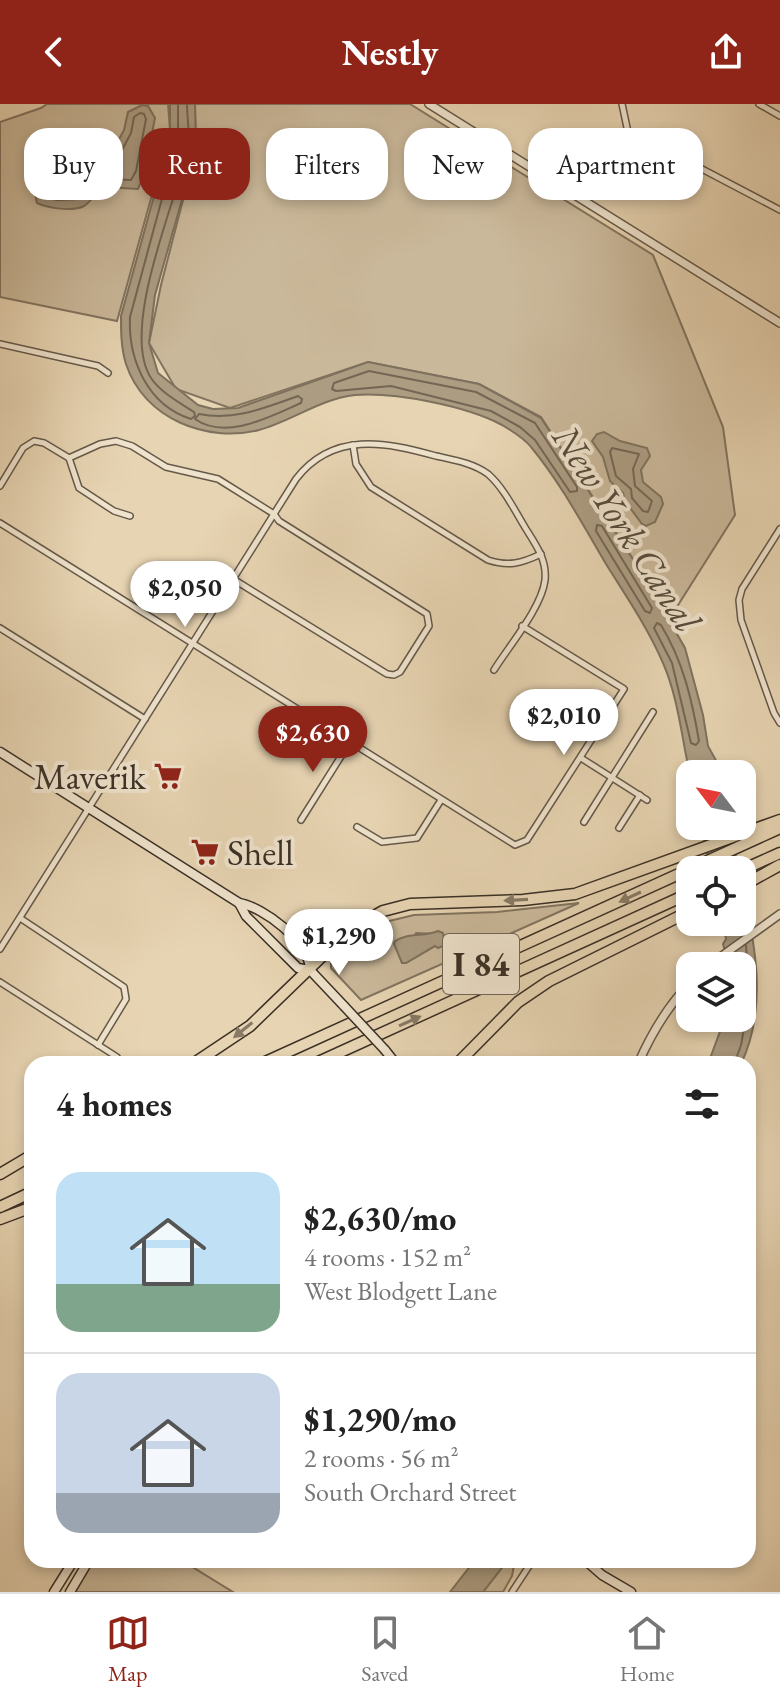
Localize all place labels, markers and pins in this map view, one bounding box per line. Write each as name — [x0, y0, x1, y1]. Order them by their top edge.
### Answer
pin: $2,050 — [120, 561, 250, 629]
pin: $2,010 — [499, 689, 629, 757]
pin: $2,630 — [248, 706, 378, 774]
place label: Maverik — [34, 753, 147, 800]
supermarket icon: Maverik — [153, 761, 183, 791]
place label: Shell — [227, 829, 294, 876]
supermarket icon: Shell — [190, 837, 220, 867]
pin: $1,290 — [274, 909, 404, 977]

